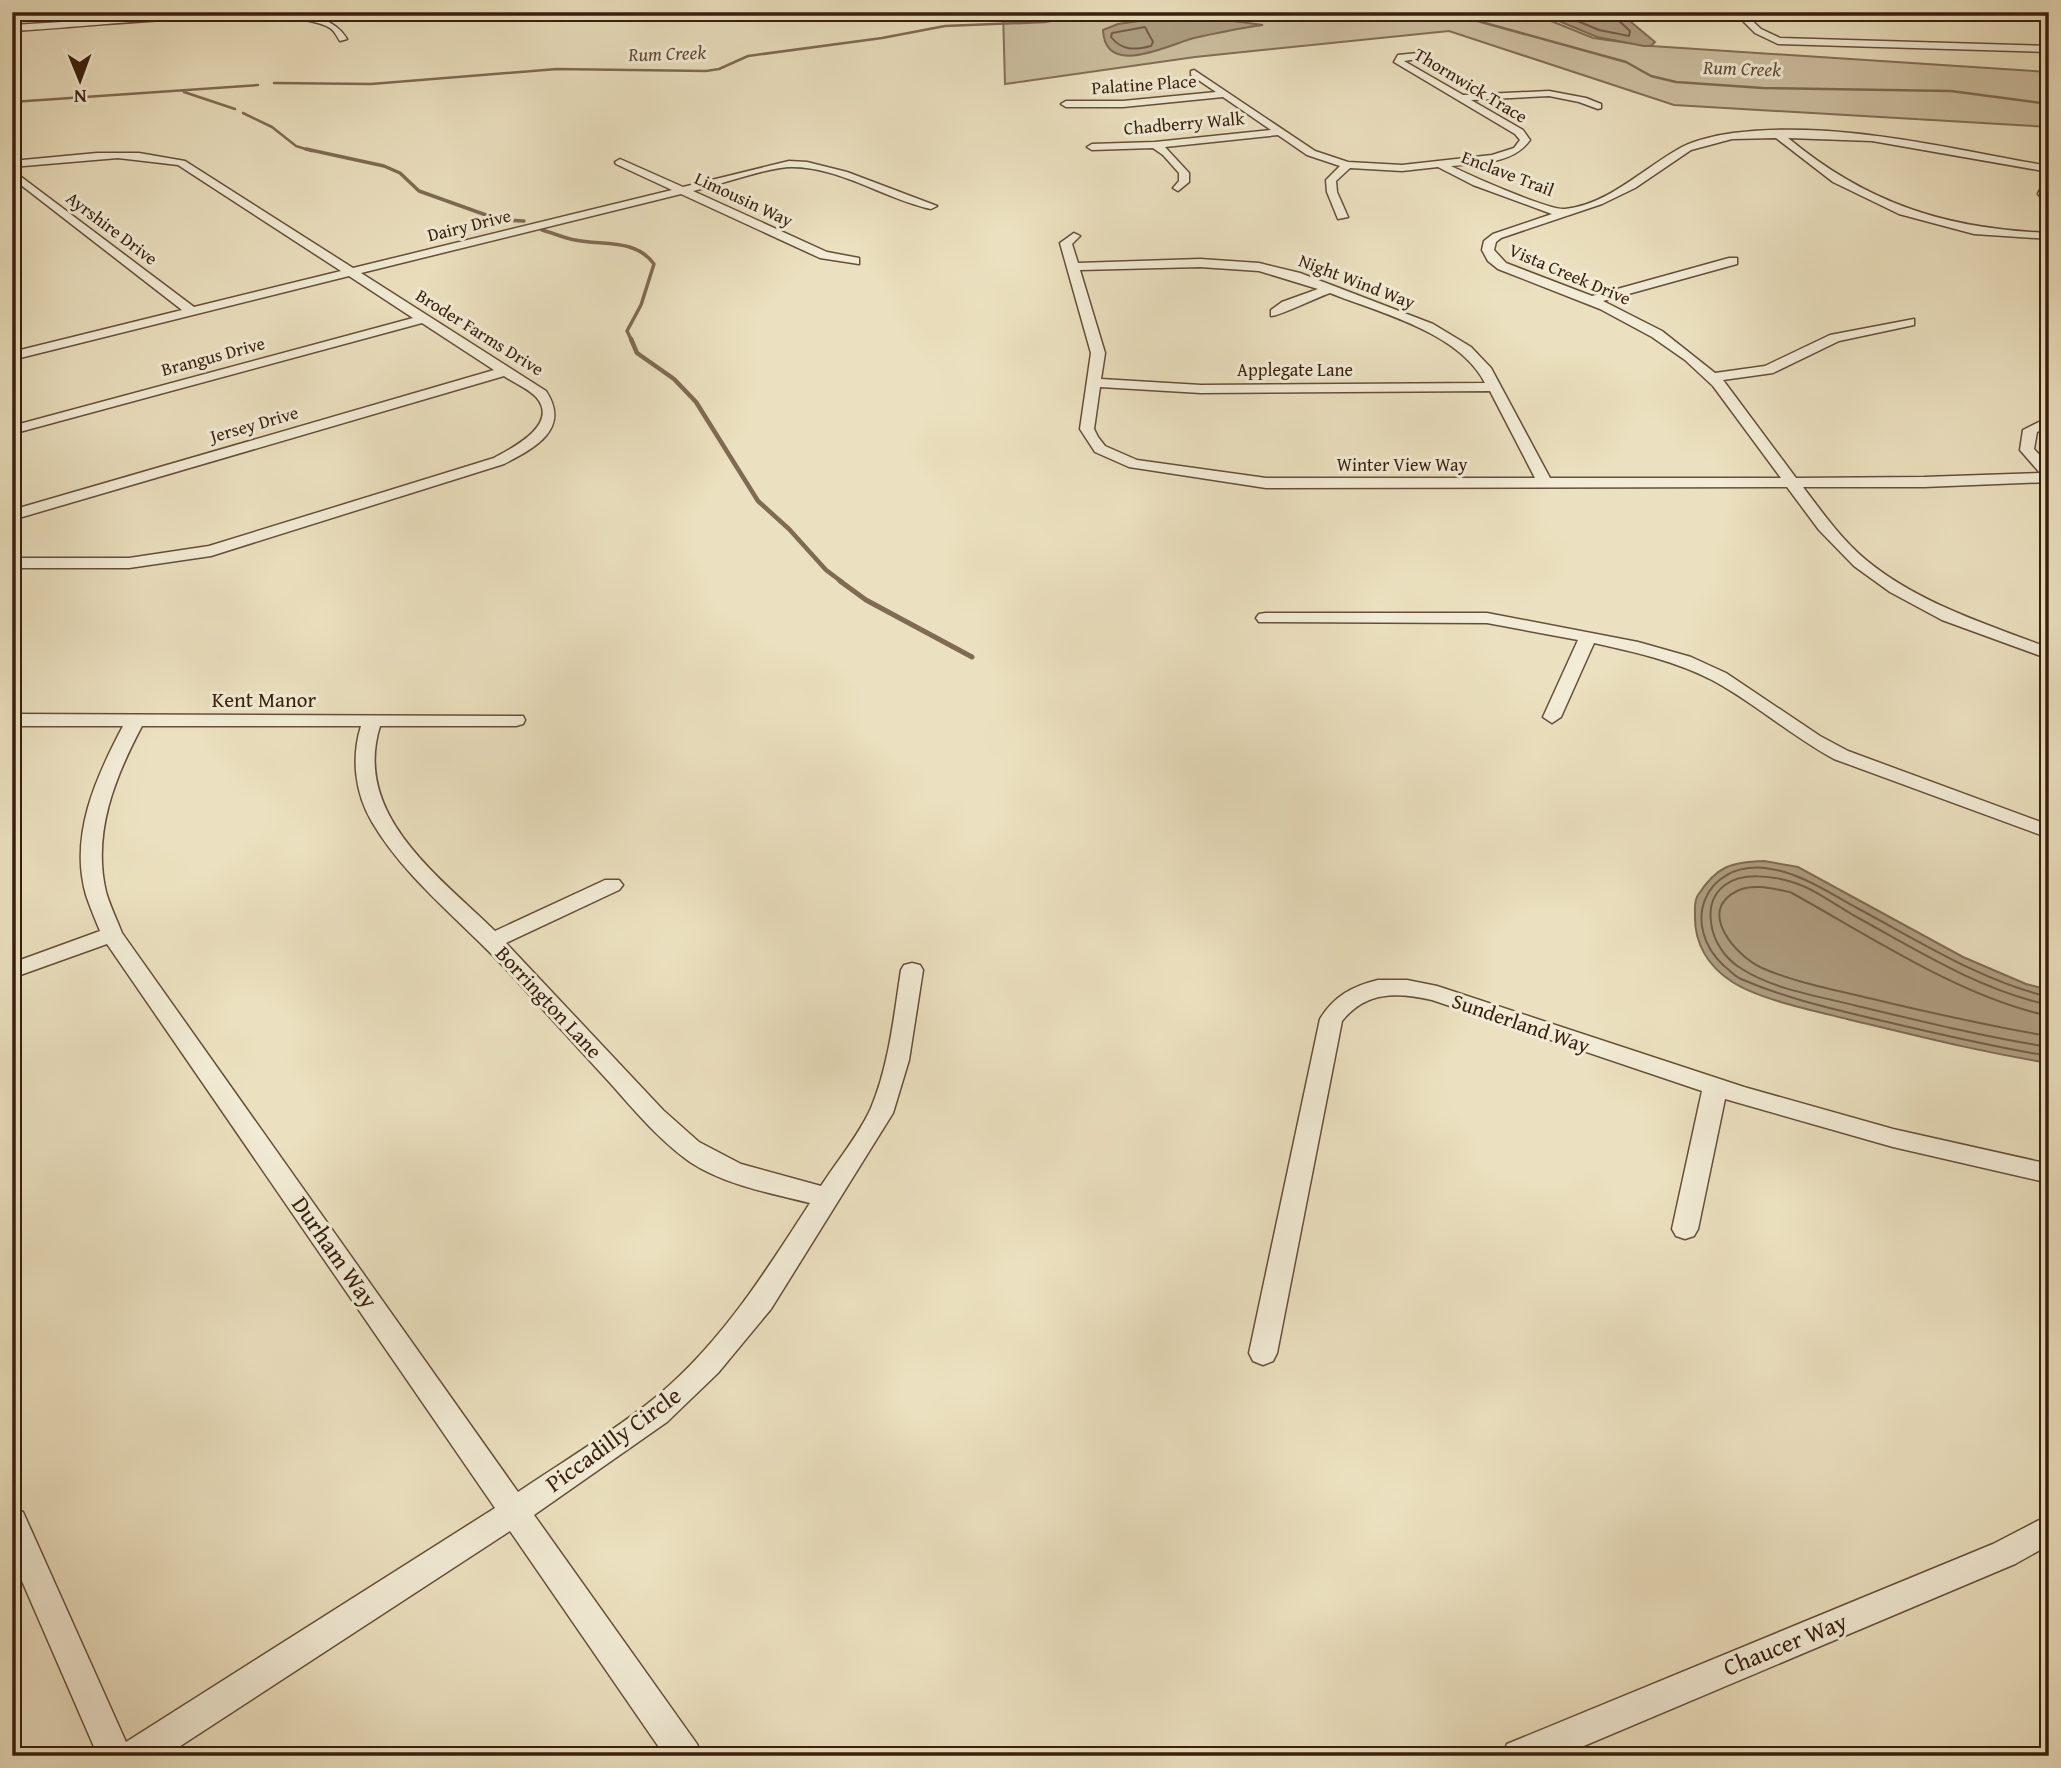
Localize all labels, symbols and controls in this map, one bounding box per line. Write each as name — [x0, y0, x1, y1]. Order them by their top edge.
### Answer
water label: Rum Creek — [627, 38, 707, 68]
street label: Thornwick Trace — [1409, 41, 1533, 129]
north arrow — [46, 46, 116, 116]
water label: Rum Creek — [1702, 53, 1782, 83]
street label: Palatine Place — [1091, 67, 1197, 101]
text: N — [73, 83, 87, 111]
street label: Chadberry Walk — [1123, 104, 1246, 142]
street label: Enclave Trail — [1458, 143, 1558, 203]
street label: Limousin Way — [690, 164, 798, 234]
street label: Ayrshire Drive — [60, 185, 164, 271]
street label: Dairy Drive — [424, 202, 514, 248]
street label: Vista Creek Drive — [1505, 236, 1635, 312]
street label: Night Wind Way — [1295, 246, 1419, 316]
street label: Broder Farms Drive — [411, 282, 549, 382]
street label: Brangus Drive — [158, 329, 268, 383]
street label: Applegate Lane — [1237, 356, 1353, 383]
street label: Jersey Drive — [205, 399, 301, 450]
street label: Winter View Way — [1337, 451, 1467, 478]
street label: Kent Manor — [212, 684, 317, 715]
street label: Borrington Lane — [488, 939, 610, 1065]
street label: Sunderland Way — [1448, 985, 1595, 1061]
street label: Durham Way — [283, 1189, 387, 1315]
street label: Piccadilly Circle — [538, 1378, 688, 1500]
street label: Chaucer Way — [1718, 1603, 1852, 1685]

